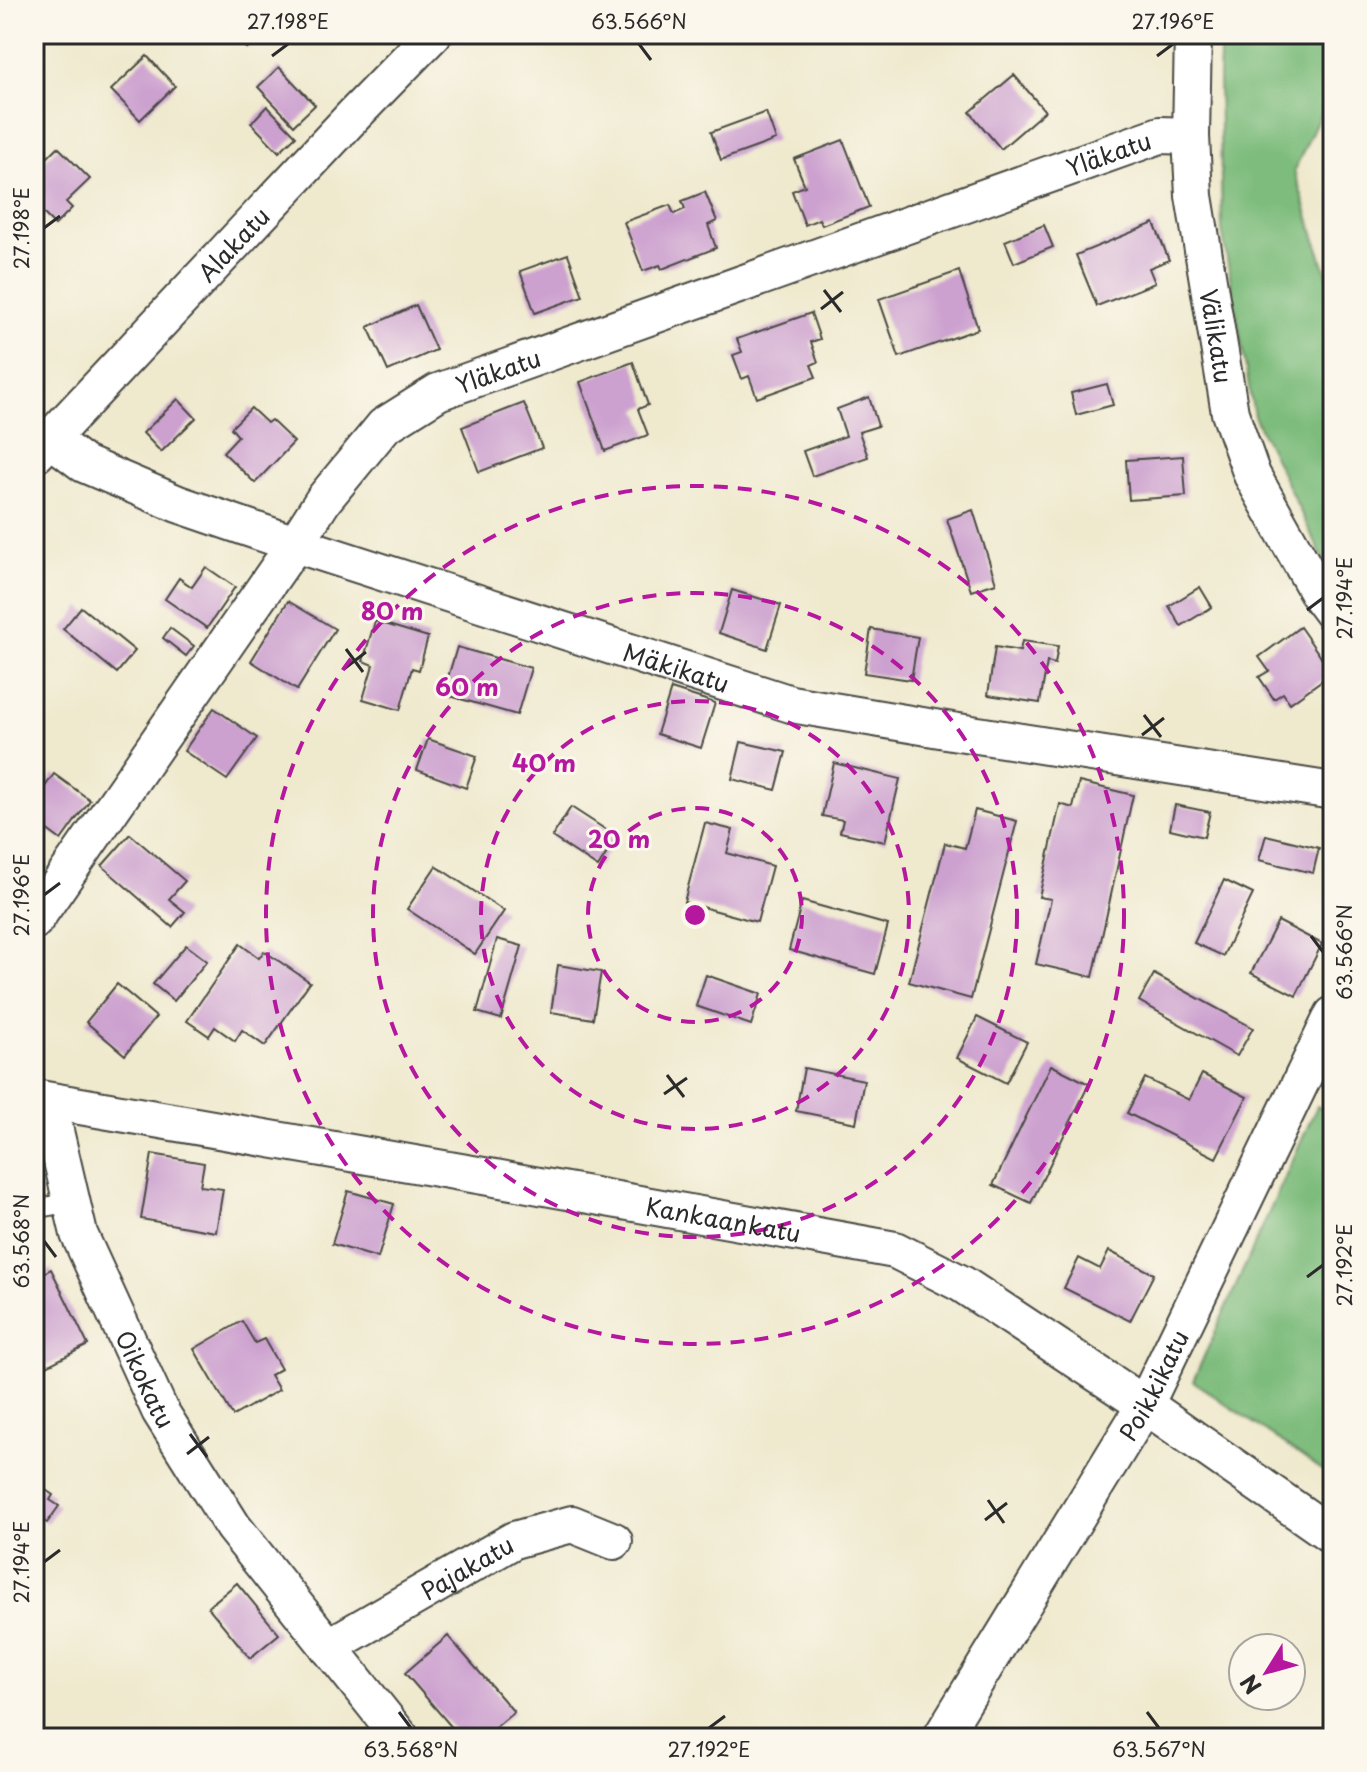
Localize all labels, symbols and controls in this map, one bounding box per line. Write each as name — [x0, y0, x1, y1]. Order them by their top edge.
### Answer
text: 27.198°E — [247, 6, 329, 36]
text: 63.566°N — [591, 6, 687, 36]
text: 27.196°E — [1132, 6, 1214, 36]
street label: Yläkatu — [1061, 122, 1156, 185]
text: 27.198°E — [6, 187, 36, 269]
street label: Alakatu — [189, 198, 277, 289]
street label: Välikatu — [1192, 286, 1243, 386]
street label: Yläkatu — [450, 339, 545, 402]
text: 27.194°E — [1329, 557, 1359, 639]
text: 80 m — [361, 592, 423, 628]
street label: Mäkikatu — [619, 633, 734, 701]
text: 60 m — [435, 668, 499, 704]
text: 40 m — [512, 744, 576, 780]
text: 20 m — [588, 820, 650, 856]
text: 27.196°E — [6, 854, 36, 936]
centre of rings — [681, 901, 709, 929]
text: 63.566°N — [1329, 904, 1359, 1000]
street label: Kankaankatu — [643, 1188, 804, 1251]
text: 63.568°N — [6, 1194, 36, 1288]
text: 27.192°E — [1329, 1223, 1359, 1307]
street label: Oikokatu — [107, 1324, 184, 1435]
street label: Poikkikatu — [1109, 1324, 1197, 1447]
text: 27.194°E — [6, 1521, 36, 1603]
street label: Pajakatu — [413, 1526, 520, 1608]
north arrow — [1227, 1632, 1307, 1712]
text: N — [1231, 1668, 1268, 1702]
text: 63.568°N — [364, 1734, 458, 1764]
text: 27.192°E — [667, 1734, 751, 1764]
text: 63.567°N — [1112, 1734, 1206, 1764]

